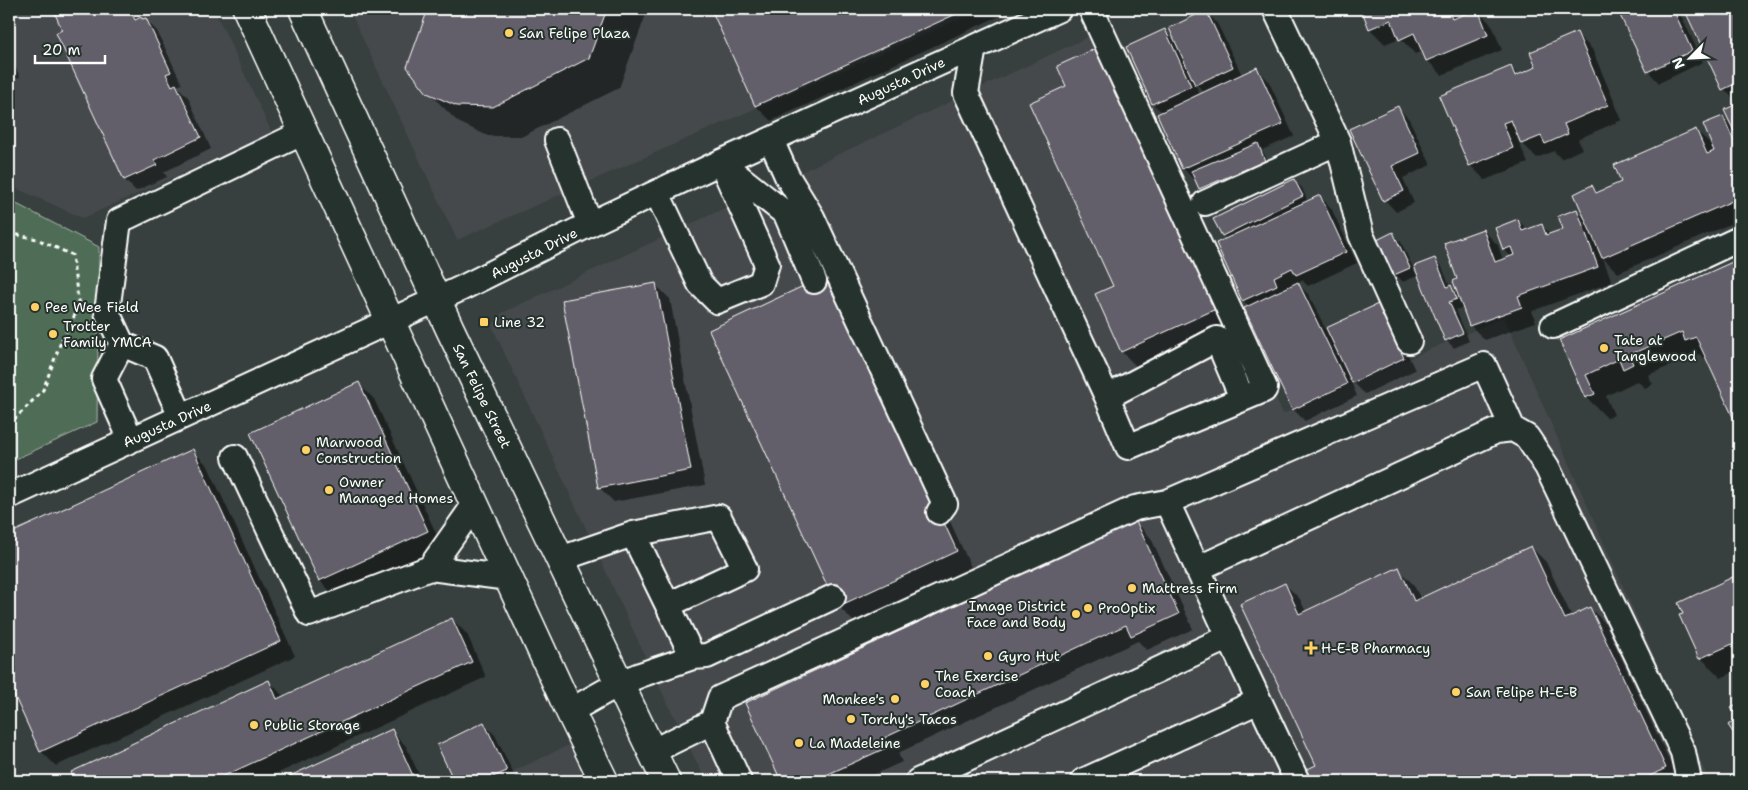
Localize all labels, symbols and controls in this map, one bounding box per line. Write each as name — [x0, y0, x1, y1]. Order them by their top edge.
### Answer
place label: San Felipe Plaza — [519, 24, 630, 42]
marker: San Felipe Plaza — [503, 27, 515, 39]
scale bar — [35, 32, 105, 64]
north arrow — [1666, 32, 1716, 82]
text: 20 m — [42, 40, 81, 60]
street label: Augusta Drive — [854, 53, 948, 109]
text: N — [1668, 55, 1689, 72]
street label: Augusta Drive — [488, 223, 580, 283]
place label: Pee Wee Field — [45, 298, 139, 316]
marker: Pee Wee Field — [29, 301, 41, 313]
place label: Line 32 — [494, 313, 545, 331]
marker: Line 32 — [478, 316, 490, 328]
place label: Trotter Family YMCA — [63, 317, 152, 351]
marker: Trotter Family YMCA — [47, 328, 59, 340]
place label: Tate at Tanglewood — [1614, 331, 1696, 365]
street label: San Felipe Street — [449, 341, 515, 451]
marker: Tate at Tanglewood — [1598, 342, 1610, 354]
street label: Augusta Drive — [120, 396, 214, 452]
place label: Marwood Construction — [316, 433, 402, 467]
marker: Marwood Construction — [300, 444, 312, 456]
place label: Owner Managed Homes — [339, 473, 453, 507]
marker: Owner Managed Homes — [323, 484, 335, 496]
place label: Mattress Firm — [1142, 579, 1237, 597]
marker: Mattress Firm — [1126, 582, 1138, 594]
place label: Image District Face and Body — [966, 597, 1066, 631]
place label: ProOptix — [1098, 599, 1155, 617]
marker: ProOptix — [1082, 602, 1094, 614]
marker: Image District Face and Body — [1070, 608, 1082, 620]
place label: H-E-B Pharmacy — [1321, 639, 1430, 657]
marker: H-E-B Pharmacy — [1305, 642, 1317, 654]
place label: Gyro Hut — [998, 647, 1060, 665]
marker: Gyro Hut — [982, 650, 994, 662]
place label: The Exercise Coach — [935, 667, 1019, 701]
marker: The Exercise Coach — [919, 678, 931, 690]
place label: San Felipe H-E-B — [1466, 683, 1577, 701]
marker: San Felipe H-E-B — [1450, 686, 1462, 698]
place label: Monkee's — [822, 690, 885, 708]
marker: Monkee's — [889, 693, 901, 705]
place label: Torchy's Tacos — [861, 710, 957, 728]
marker: Torchy's Tacos — [845, 713, 857, 725]
place label: Public Storage — [264, 716, 360, 734]
marker: Public Storage — [248, 719, 260, 731]
place label: La Madeleine — [809, 734, 901, 752]
marker: La Madeleine — [793, 737, 805, 749]

